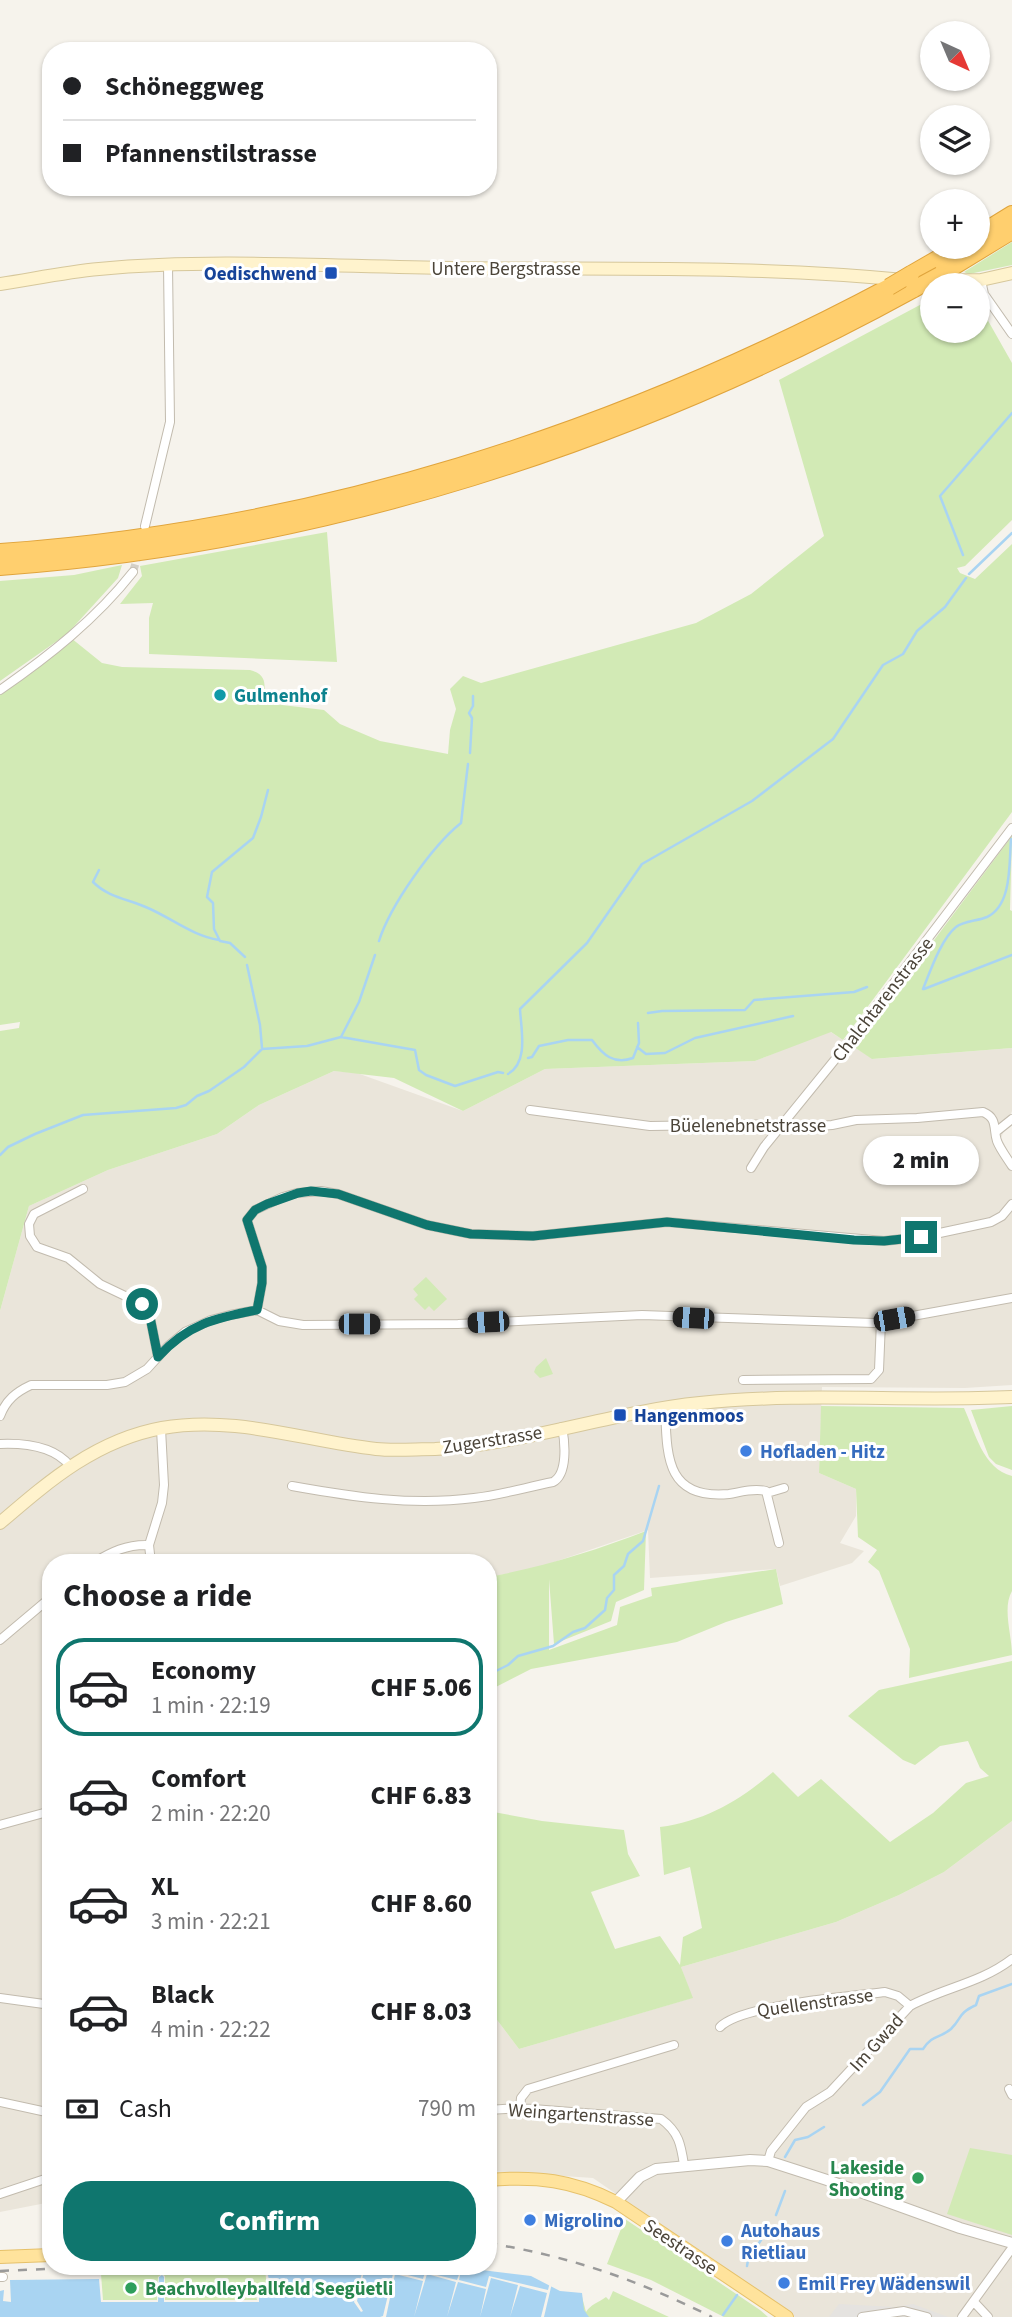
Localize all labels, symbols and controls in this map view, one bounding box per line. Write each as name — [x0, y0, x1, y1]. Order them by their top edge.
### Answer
north arrow — [920, 21, 990, 91]
map controls — [920, 21, 990, 343]
text: Schöneggweg — [105, 68, 264, 105]
button: layers — [920, 105, 990, 175]
text: Pfannenstilstrasse — [105, 135, 317, 172]
button: + — [920, 189, 990, 259]
street label: Untere Bergstrasse — [431, 256, 581, 283]
place label: Oedischwend — [204, 261, 317, 288]
marker: Oedischwend — [323, 265, 339, 281]
button: − — [920, 273, 990, 343]
place label: Gulmenhof — [234, 683, 329, 710]
marker: Gulmenhof — [212, 687, 228, 703]
street label: Chalchtarenstrasse — [826, 932, 940, 1068]
street label: Büelenebnetstrasse — [670, 1113, 826, 1140]
callout: 2 min — [863, 1136, 979, 1184]
text: 2 min — [893, 1144, 949, 1177]
route end — [905, 1221, 937, 1253]
route start — [126, 1288, 158, 1320]
car — [872, 1305, 917, 1333]
car — [672, 1306, 715, 1330]
car — [467, 1310, 510, 1334]
car — [339, 1314, 381, 1335]
place label: Hangenmoos — [634, 1403, 744, 1430]
marker: Hangenmoos — [612, 1407, 628, 1423]
street label: Zugerstrasse — [440, 1419, 544, 1462]
place label: Hofladen - Hitz — [760, 1439, 885, 1466]
marker: Hofladen - Hitz — [738, 1443, 754, 1459]
text: Choose a ride — [63, 1573, 252, 1619]
text: Economy — [151, 1652, 256, 1689]
icon: car — [67, 1656, 130, 1719]
text: CHF 5.06 — [370, 1669, 472, 1706]
text: 1 min · 22:19 — [151, 1689, 271, 1722]
text: Comfort — [151, 1760, 246, 1797]
icon: car — [67, 1764, 130, 1827]
text: CHF 6.83 — [370, 1777, 472, 1814]
text: 2 min · 22:20 — [151, 1797, 271, 1830]
text: XL — [151, 1868, 179, 1905]
icon: car — [67, 1872, 130, 1935]
text: CHF 8.60 — [370, 1885, 472, 1922]
text: 3 min · 22:21 — [151, 1905, 271, 1938]
text: Black — [151, 1976, 214, 2013]
icon: car — [67, 1980, 130, 2043]
street label: Quellenstrasse — [755, 1982, 875, 2025]
text: CHF 8.03 — [370, 1993, 472, 2030]
street label: Im Gwad — [844, 2008, 911, 2078]
text: 4 min · 22:22 — [151, 2013, 271, 2046]
icon: cash — [63, 2090, 101, 2128]
text: Cash — [119, 2090, 172, 2127]
text: 790 m — [418, 2092, 476, 2125]
street label: Weingartenstrasse — [507, 2097, 655, 2134]
place label: Lakeside Shooting — [828, 2155, 904, 2204]
marker: Lakeside Shooting — [910, 2170, 926, 2186]
button: Confirm — [63, 2181, 476, 2261]
place label: Migrolino — [544, 2208, 624, 2235]
marker: Migrolino — [522, 2212, 538, 2228]
street label: Seestrasse — [638, 2213, 723, 2282]
place label: Autohaus Rietliau — [740, 2218, 820, 2267]
marker: Autohaus Rietliau — [719, 2233, 735, 2249]
place label: Emil Frey Wädenswil — [798, 2271, 971, 2298]
marker: Emil Frey Wädenswil — [776, 2275, 792, 2291]
place label: Beachvolleyballfeld Seegüetli — [145, 2276, 393, 2303]
marker: Beachvolleyballfeld Seegüetli — [123, 2280, 139, 2296]

